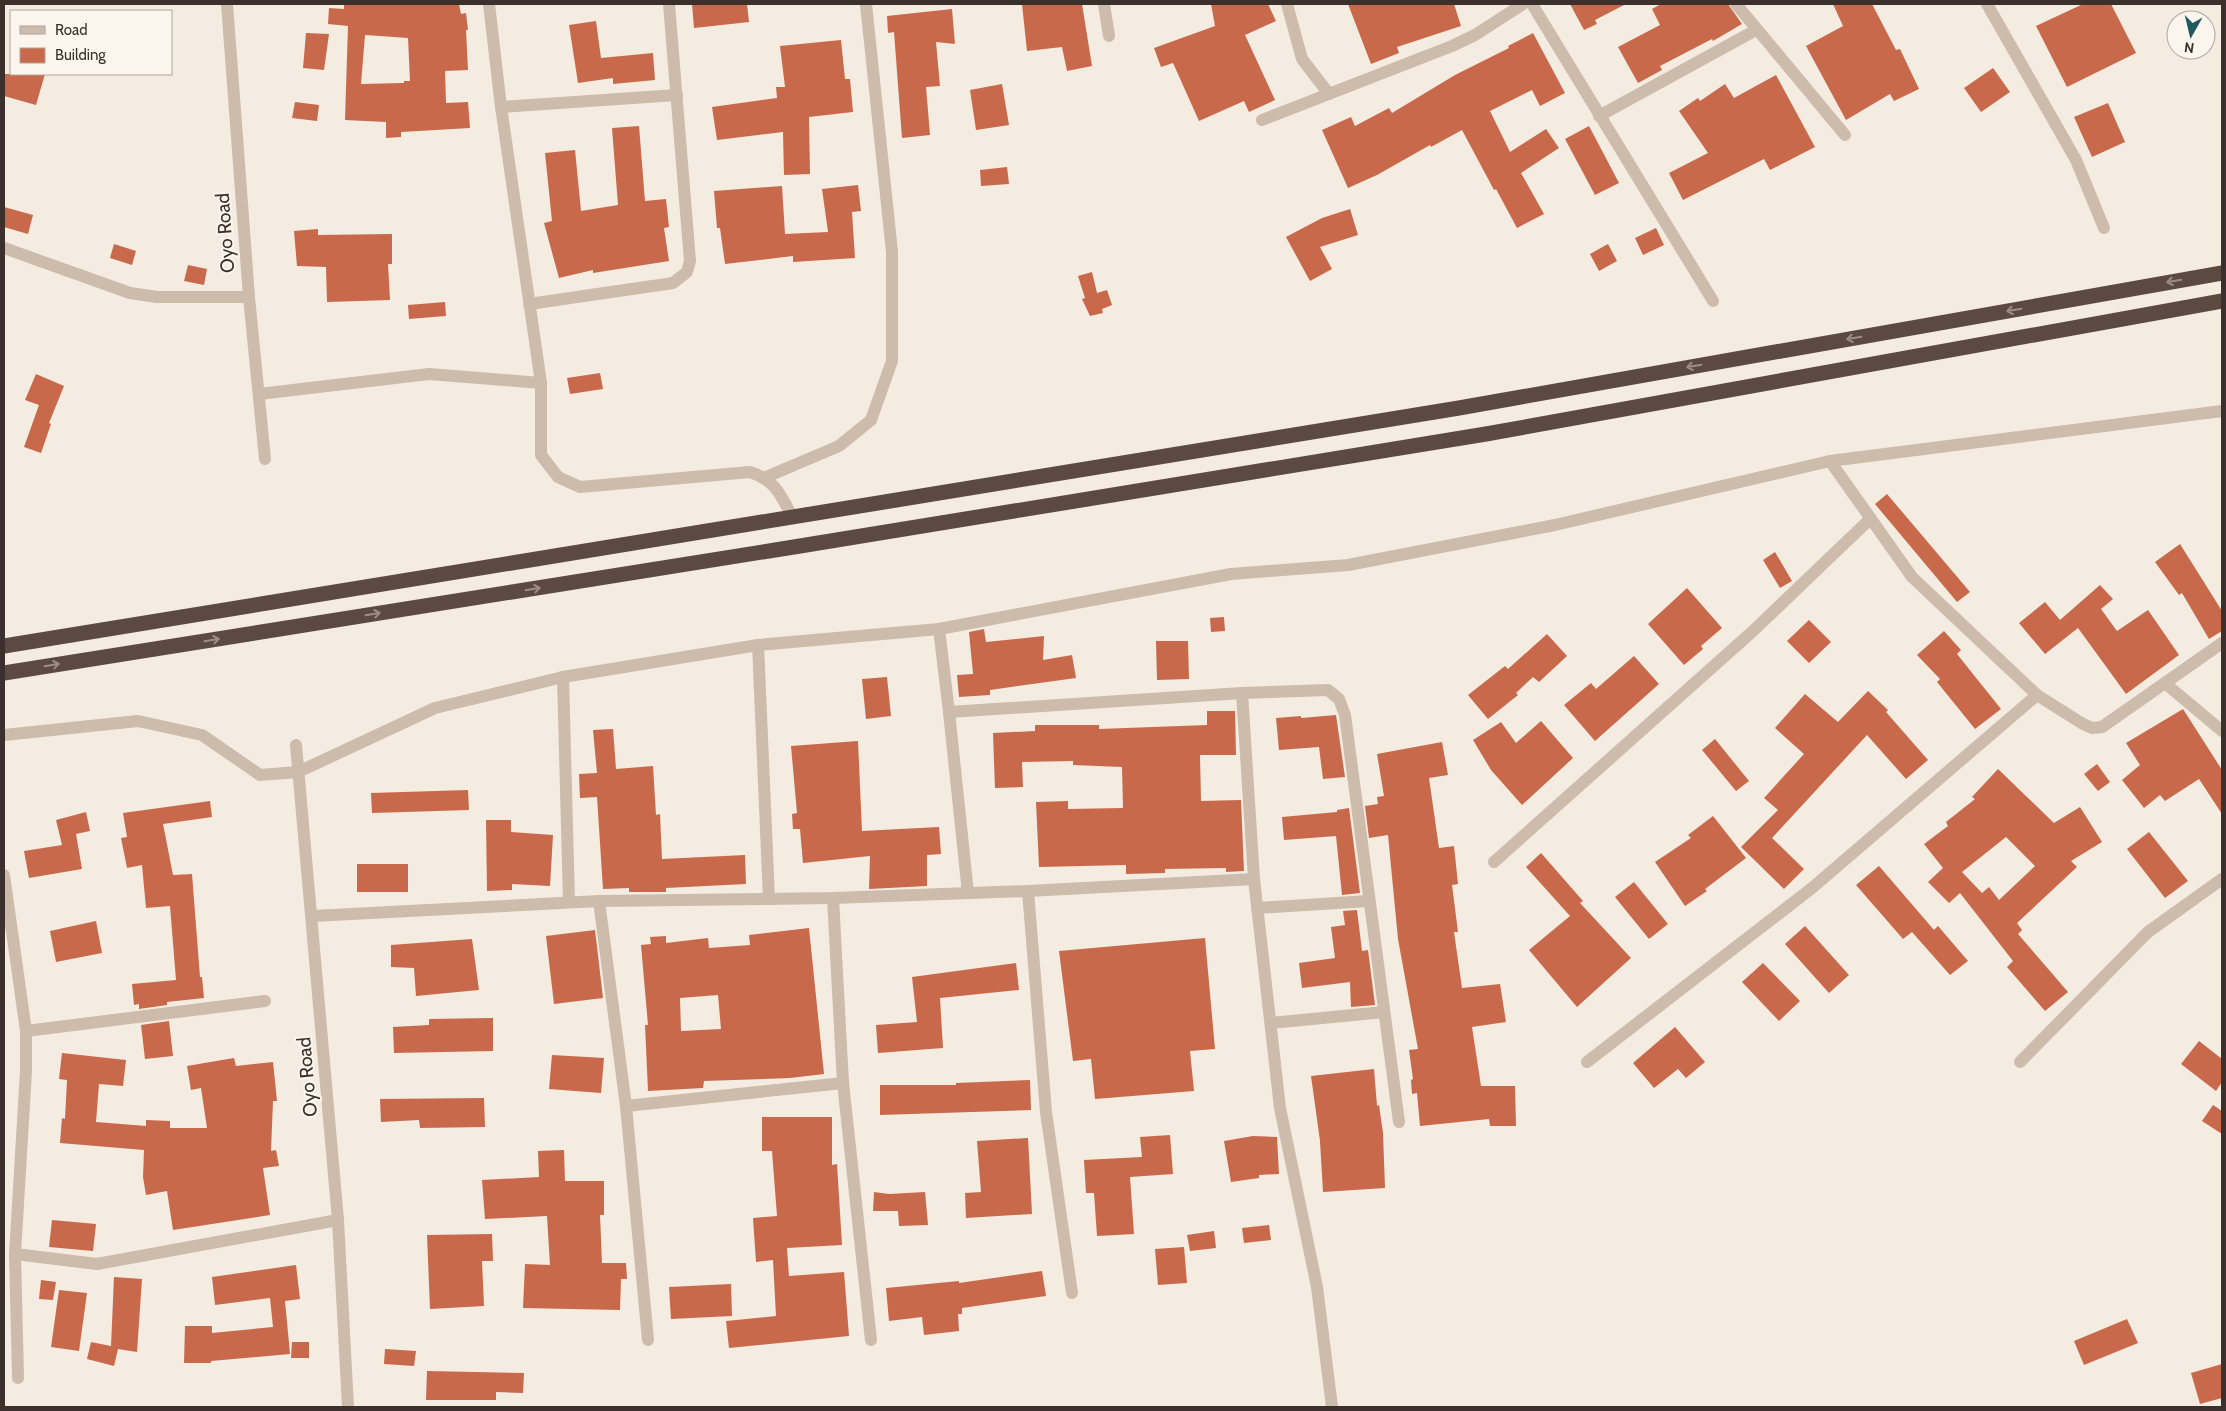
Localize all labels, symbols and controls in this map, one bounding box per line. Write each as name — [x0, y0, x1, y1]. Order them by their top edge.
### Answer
legend — [10, 10, 172, 75]
north arrow — [2166, 10, 2216, 60]
text: Road — [55, 21, 88, 39]
text: N — [2183, 38, 2195, 57]
text: Building — [55, 46, 106, 64]
street label: Oyo Road — [211, 192, 239, 274]
one-way arrow — [2167, 277, 2183, 287]
one-way arrow — [2007, 305, 2023, 315]
one-way arrow — [1847, 333, 1863, 343]
one-way arrow — [1687, 362, 1703, 372]
one-way arrow — [525, 583, 541, 593]
one-way arrow — [365, 609, 381, 619]
one-way arrow — [204, 634, 220, 644]
one-way arrow — [44, 660, 60, 670]
street label: Oyo Road — [292, 1036, 322, 1118]

